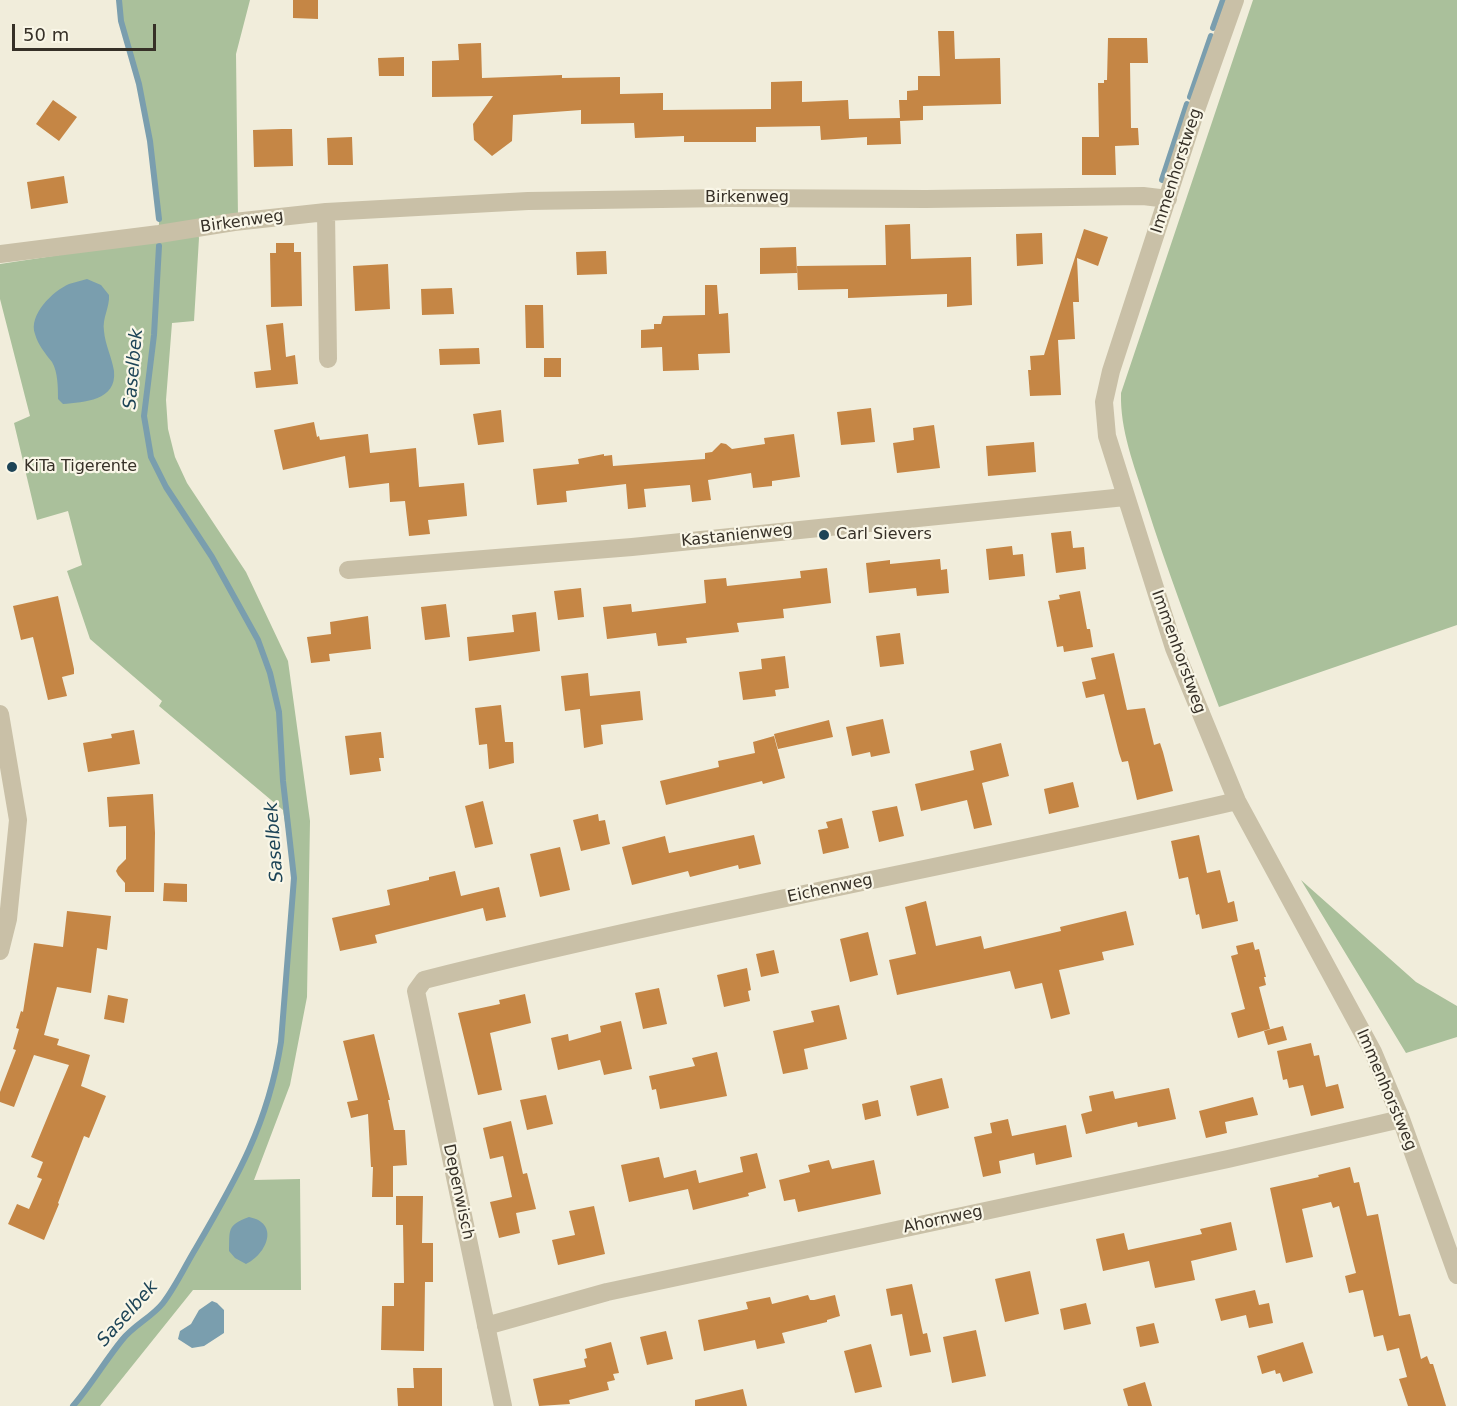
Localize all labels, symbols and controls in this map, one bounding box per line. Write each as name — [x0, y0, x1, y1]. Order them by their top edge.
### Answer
scale bar — [15, 12, 159, 50]
text: 50 m — [23, 24, 69, 45]
street label: Immenhorstweg — [1148, 106, 1206, 236]
street label: Birkenweg — [705, 188, 789, 208]
street label: Birkenweg — [199, 207, 285, 237]
water label: Saselbek — [120, 328, 148, 410]
place label: KiTa Tigerente — [24, 457, 137, 477]
marker: KiTa Tigerente — [5, 460, 19, 474]
street label: Kastanienweg — [680, 521, 794, 551]
place label: Carl Sievers — [836, 525, 932, 545]
marker: Carl Sievers — [817, 528, 831, 542]
street label: Immenhorstweg — [1147, 588, 1209, 716]
water label: Saselbek — [261, 801, 289, 883]
street label: Eichenweg — [786, 871, 874, 907]
street label: Immenhorstweg — [1352, 1026, 1420, 1154]
street label: Depenwisch — [439, 1143, 477, 1241]
street label: Ahornweg — [902, 1202, 984, 1238]
water label: Saselbek — [93, 1277, 163, 1351]

